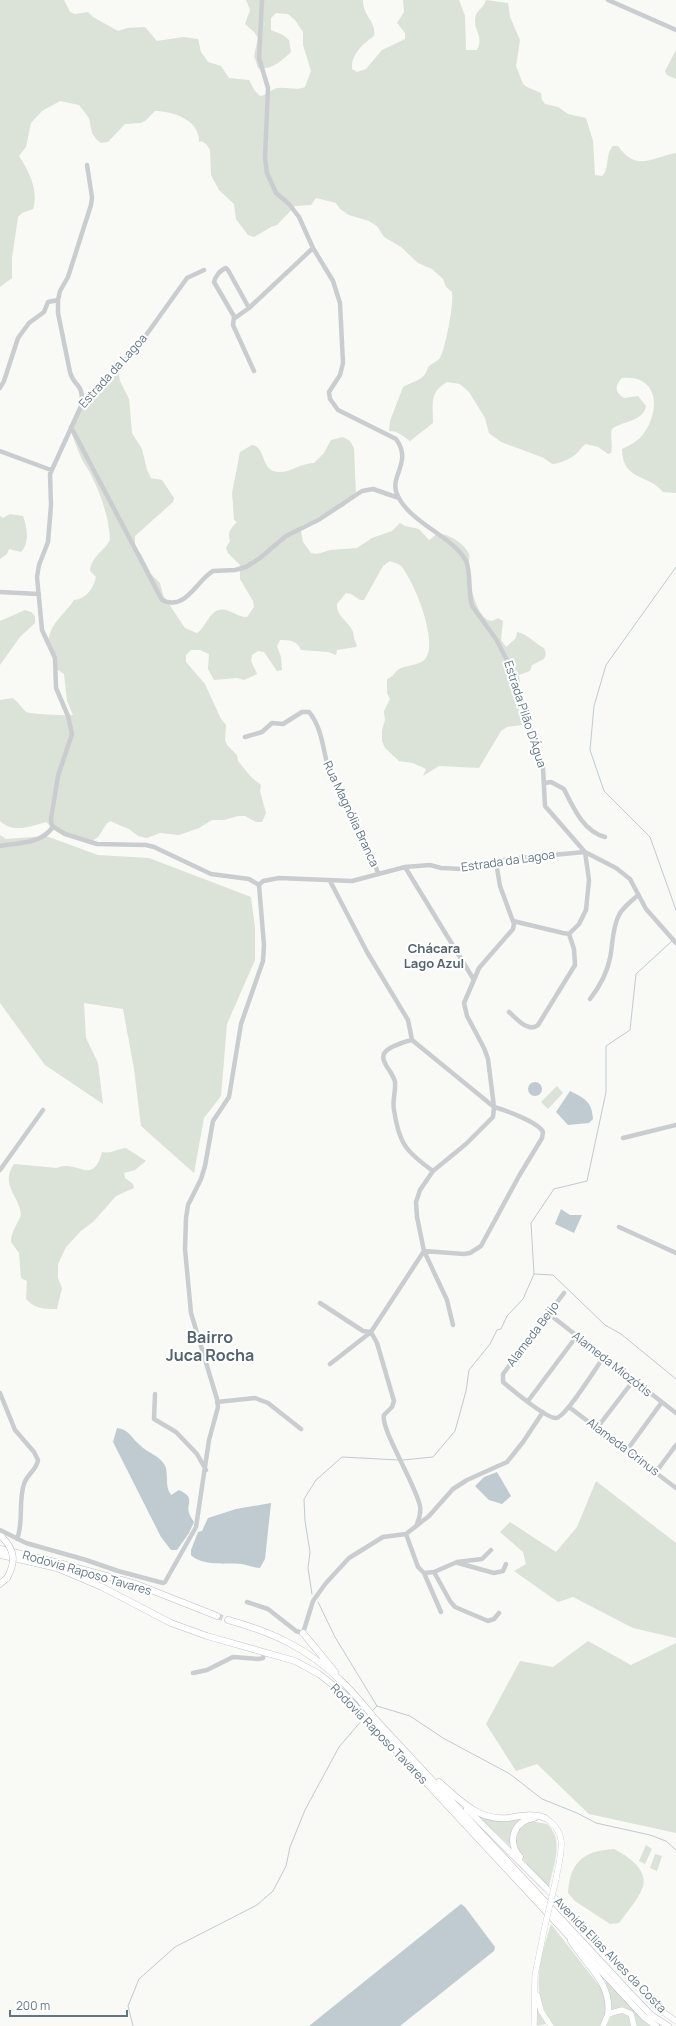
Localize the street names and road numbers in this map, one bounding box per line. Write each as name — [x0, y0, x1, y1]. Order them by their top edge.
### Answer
street label: Estrada da Lagoa — [75, 330, 151, 412]
street label: Estrada Pilão D'Água — [500, 658, 551, 770]
street label: Rua Magnólia Branca — [319, 758, 383, 869]
street label: Estrada da Lagoa — [460, 845, 556, 876]
street label: Alameda Beijo — [502, 1298, 563, 1370]
street label: Alameda Miozótis — [569, 1327, 656, 1400]
street label: Alameda Crinus — [584, 1414, 663, 1479]
street label: Rodovia Raposo Tavares — [21, 1546, 154, 1599]
street label: Rodovia Raposo Tavares — [327, 1680, 432, 1788]
street label: Avenida Elias Alves da Costa — [550, 1893, 670, 2016]

